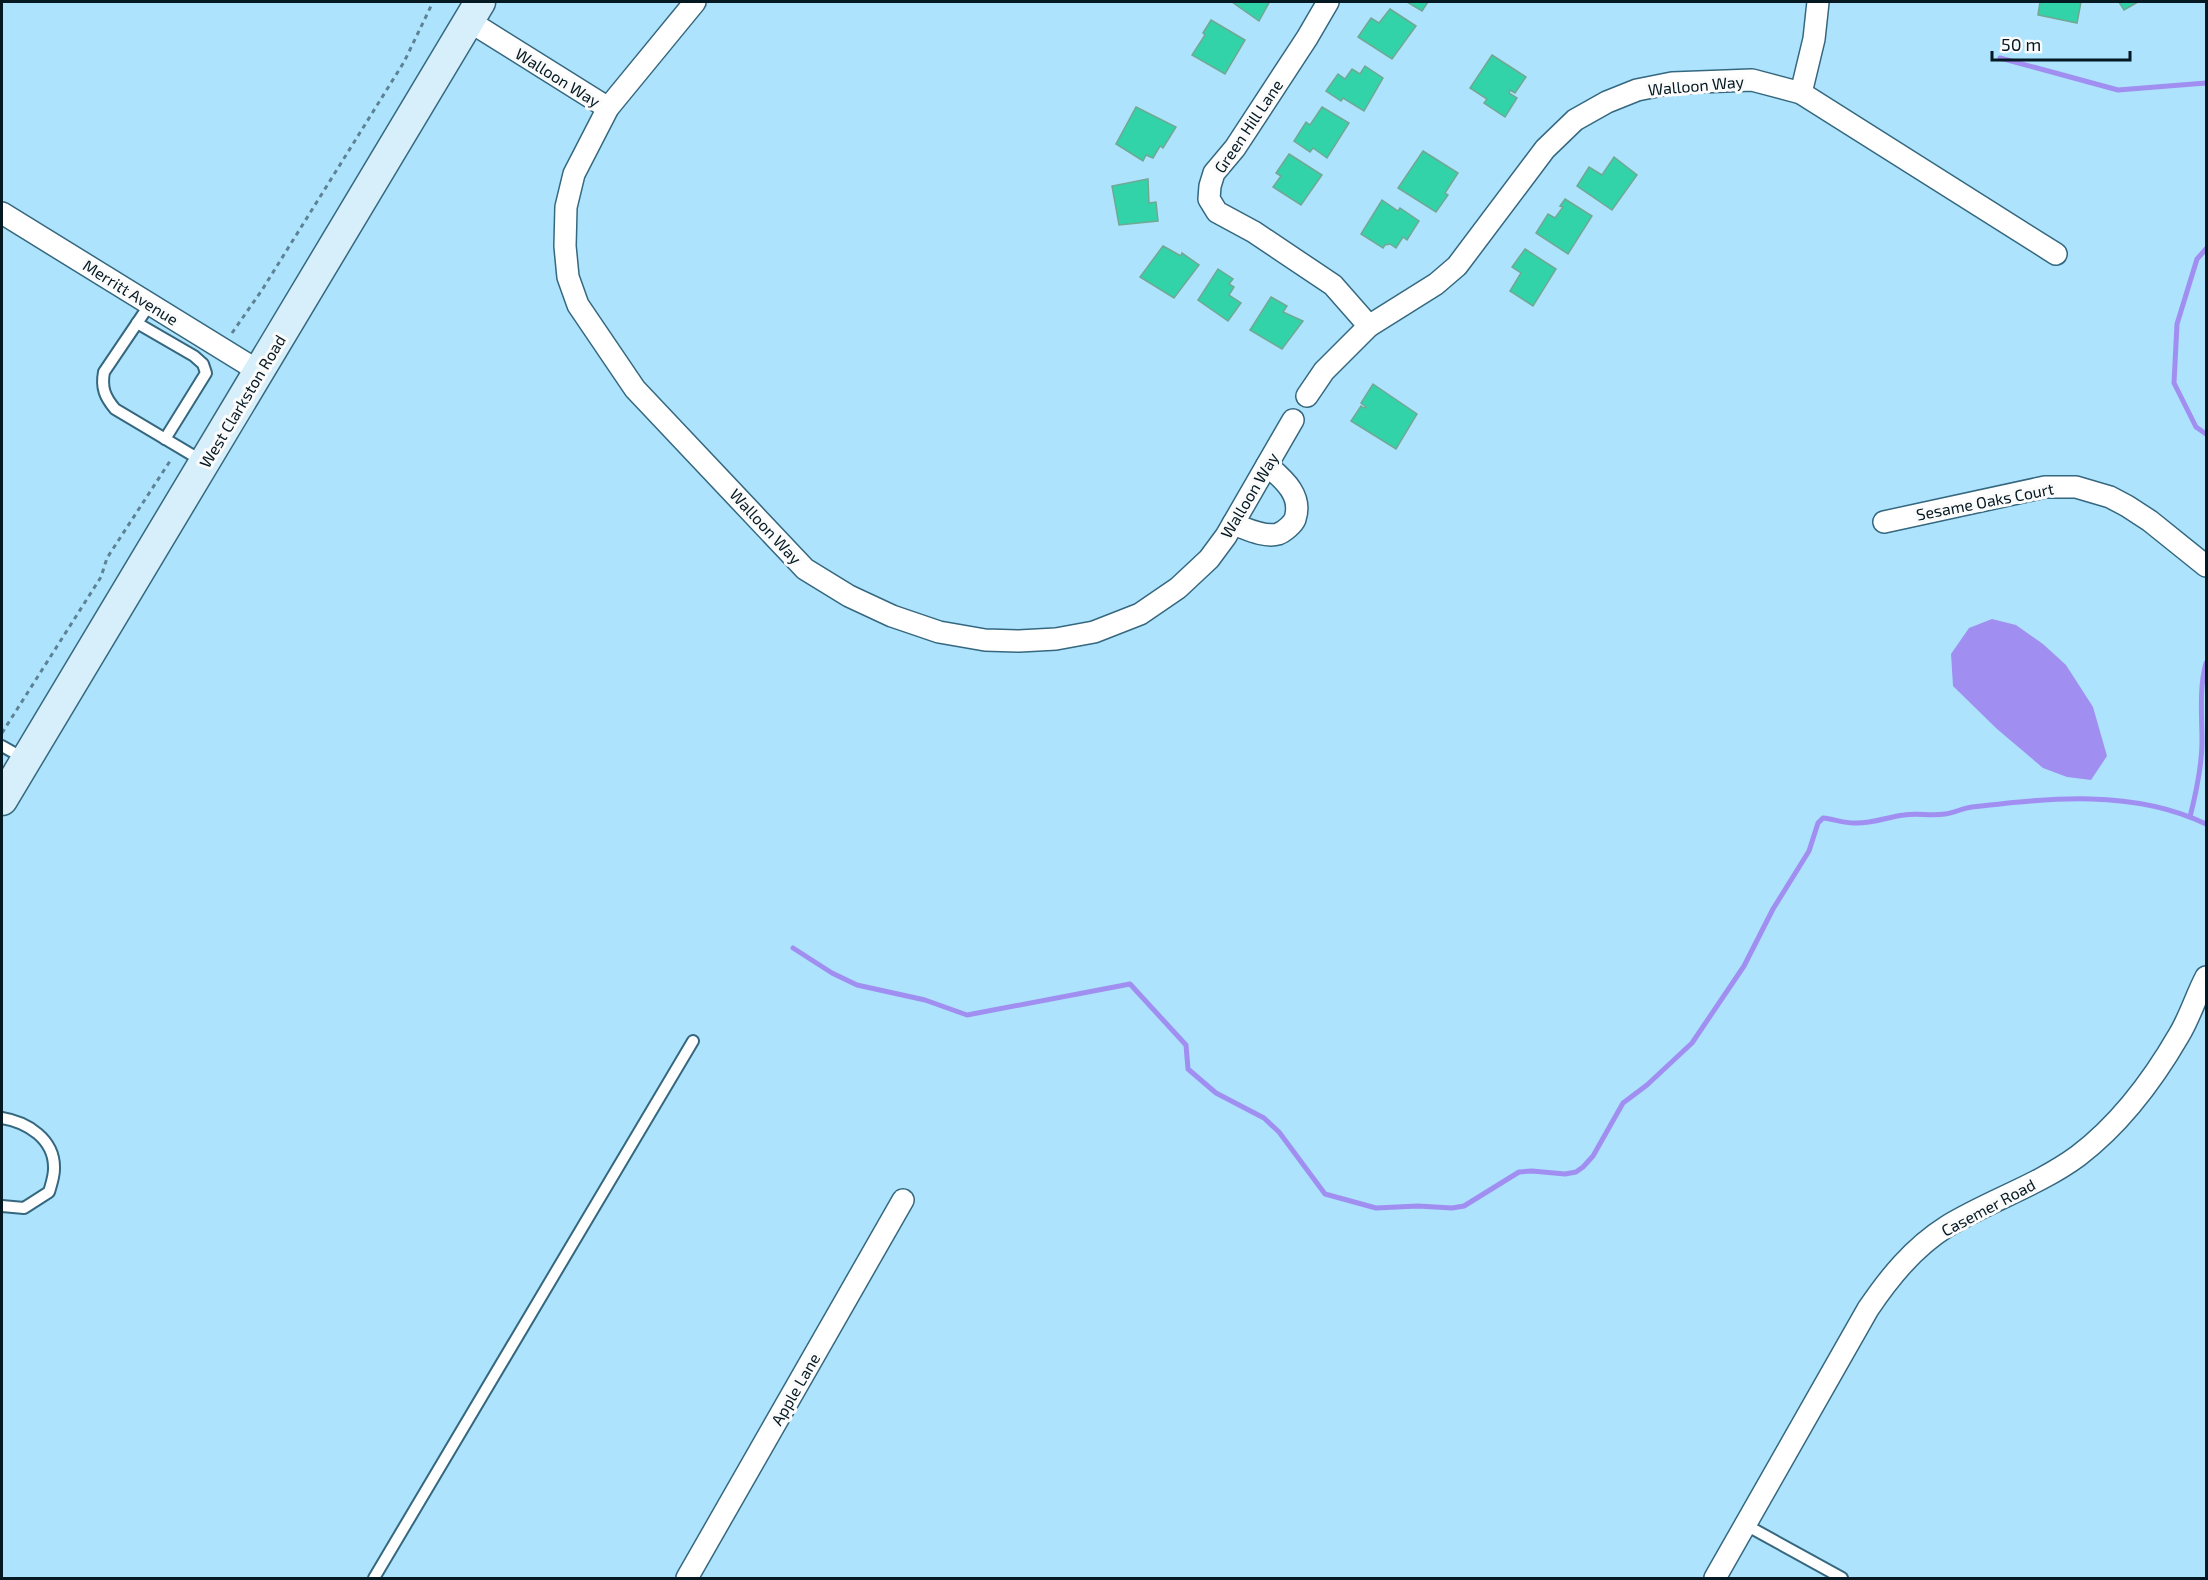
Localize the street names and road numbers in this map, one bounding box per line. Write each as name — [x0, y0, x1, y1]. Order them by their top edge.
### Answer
street label: Walloon Way — [512, 43, 604, 111]
street label: Walloon Way — [1647, 71, 1745, 99]
street label: Green Hill Lane — [1210, 76, 1286, 176]
street label: Merritt Avenue — [80, 255, 182, 329]
street label: West Clarkston Road — [195, 331, 289, 471]
street label: Walloon Way — [1216, 448, 1282, 541]
street label: Sesame Oaks Court — [1915, 478, 2055, 524]
street label: Walloon Way — [726, 484, 806, 568]
street label: Casemer Road — [1938, 1174, 2038, 1240]
street label: Apple Lane — [767, 1349, 823, 1429]

